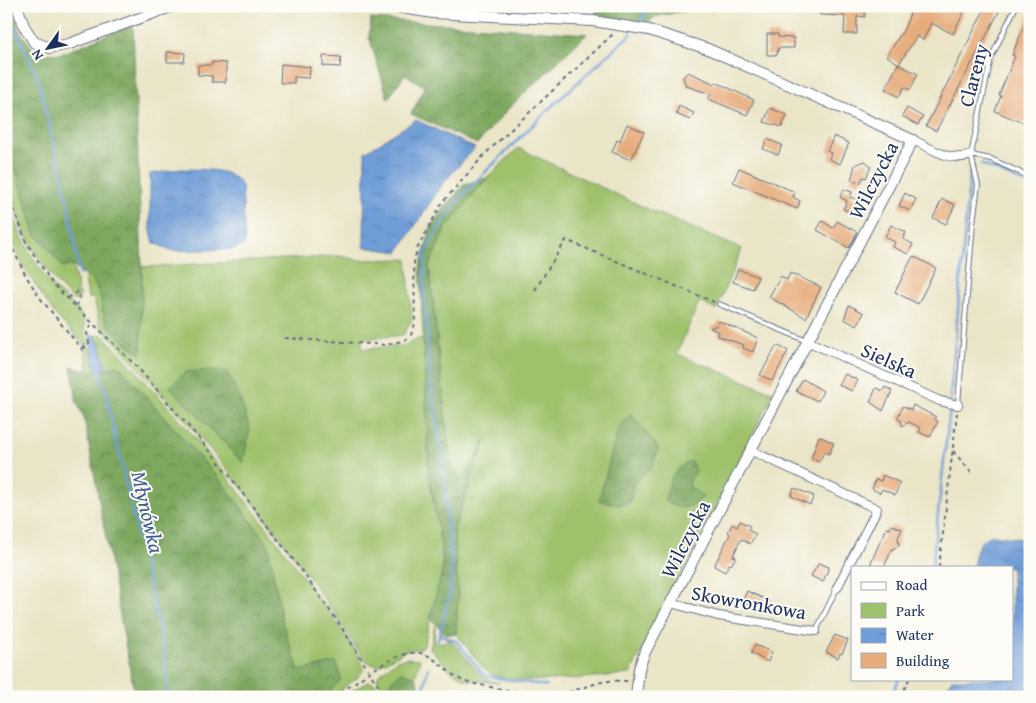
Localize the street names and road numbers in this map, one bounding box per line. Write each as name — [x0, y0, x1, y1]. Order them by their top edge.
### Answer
street label: Clareny — [951, 40, 995, 110]
street label: Wilczycka — [841, 136, 905, 224]
street label: Sielska — [857, 335, 922, 385]
street label: Wilczycka — [653, 495, 717, 583]
street label: Skowronkowa — [689, 578, 809, 626]

